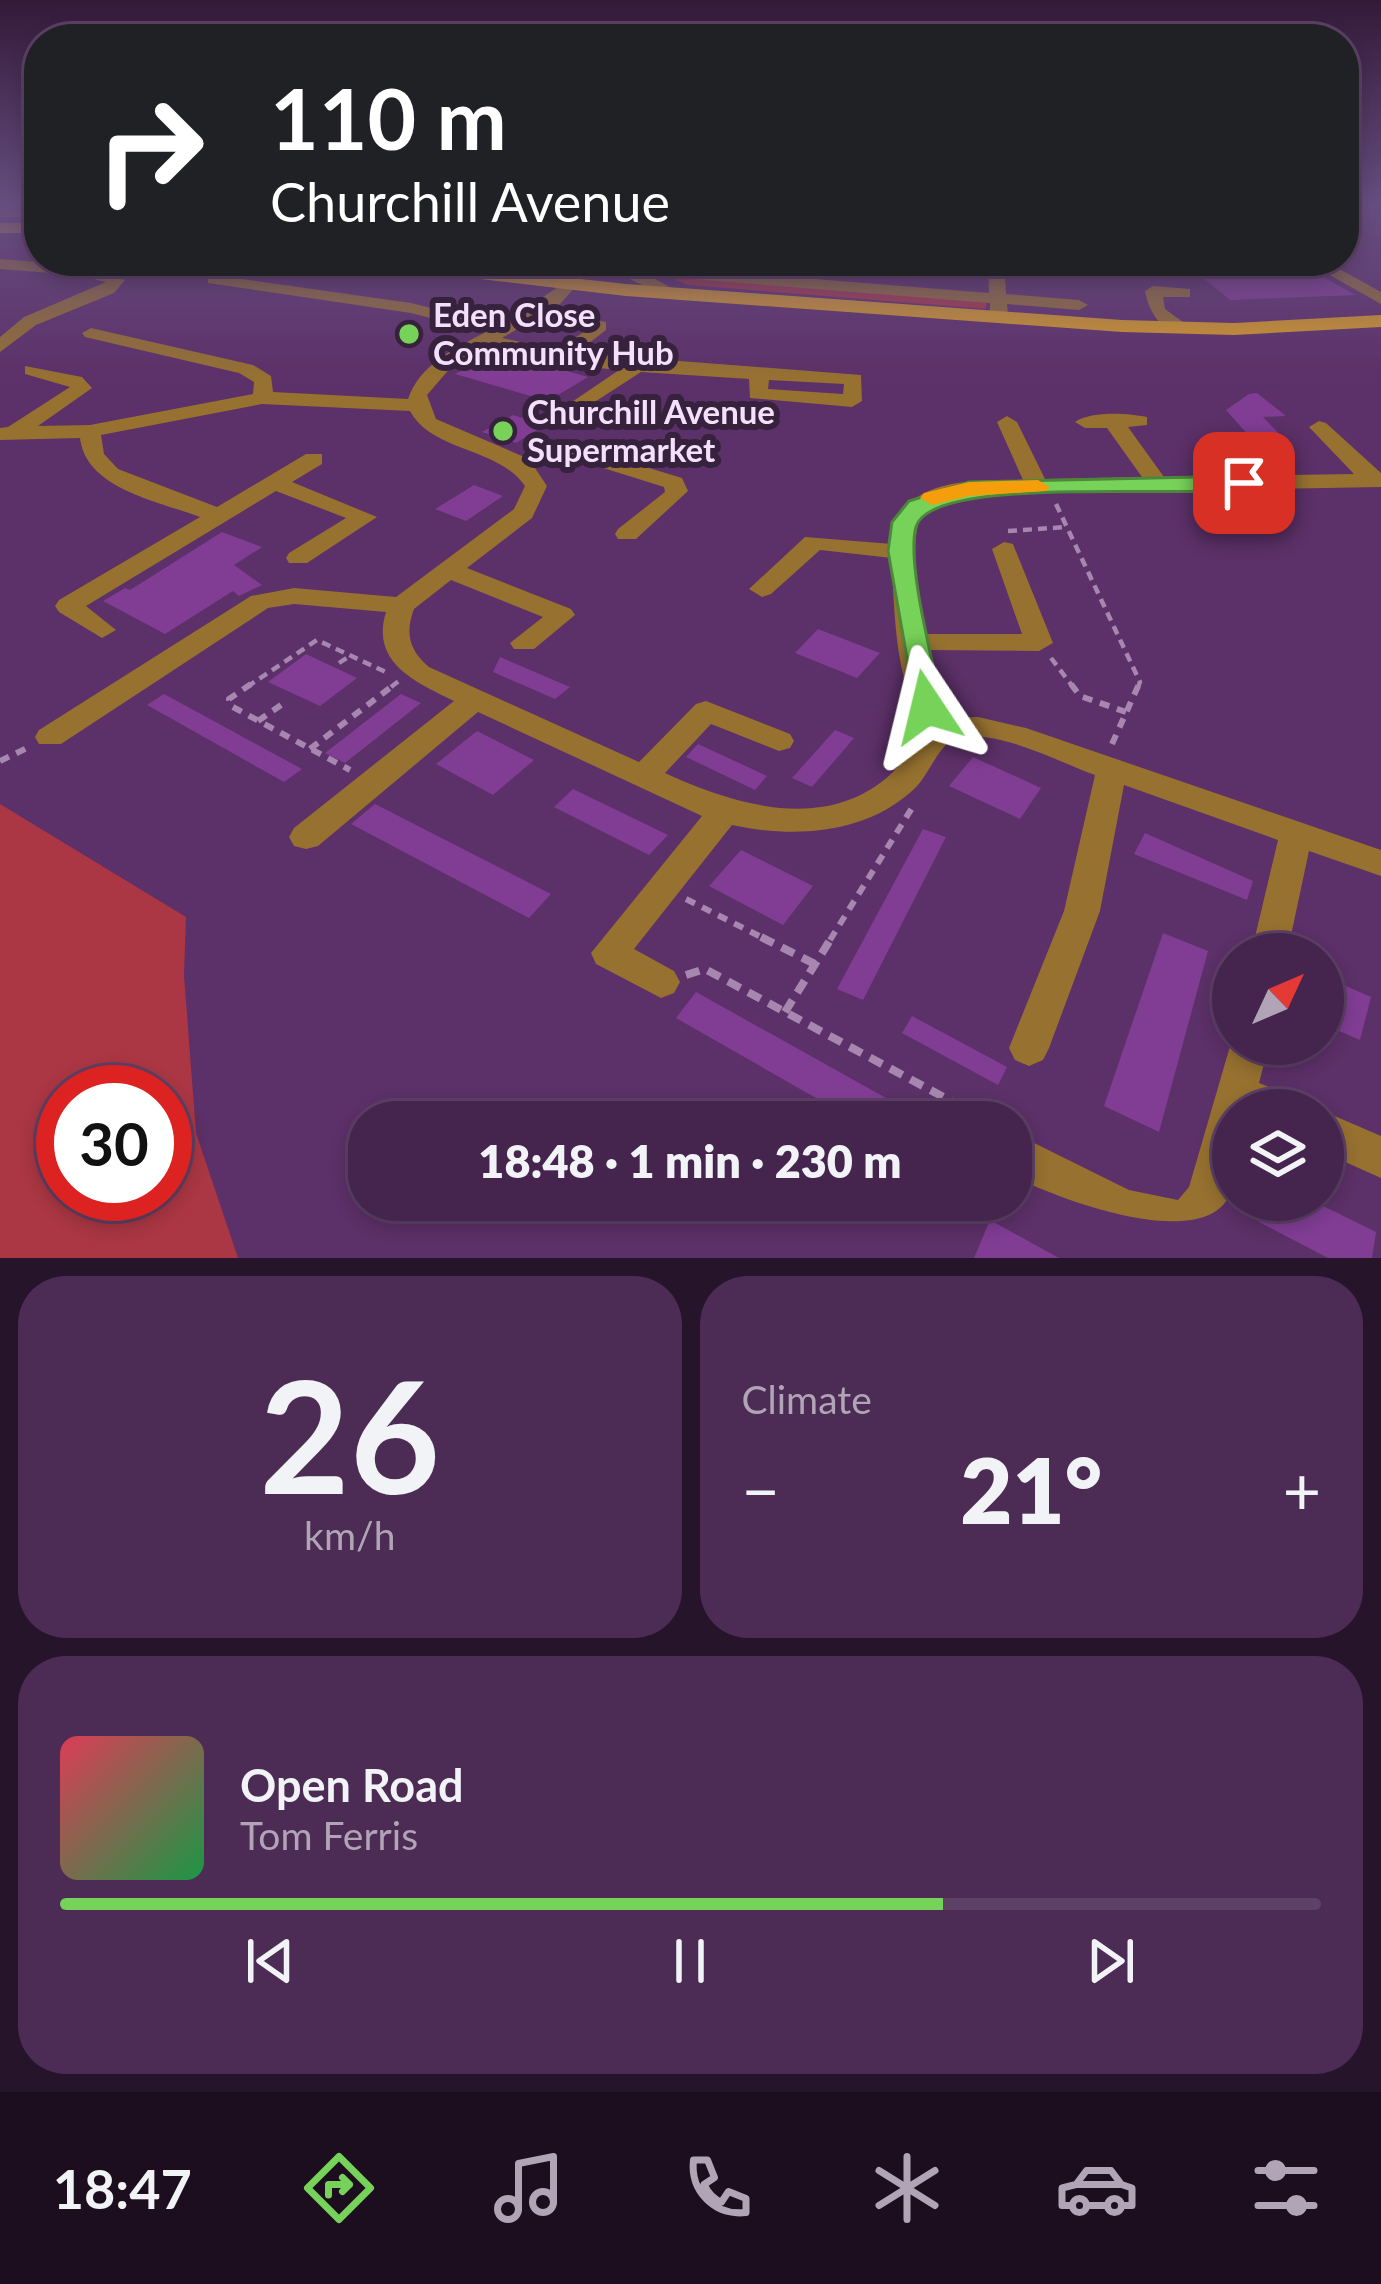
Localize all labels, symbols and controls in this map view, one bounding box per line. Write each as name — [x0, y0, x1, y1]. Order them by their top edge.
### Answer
text: 110 m — [270, 67, 507, 168]
icon: right — [72, 72, 228, 228]
text: Churchill Avenue — [270, 169, 670, 234]
place label: Eden Close Community Hub — [433, 294, 674, 372]
marker: Eden Close Community Hub — [396, 321, 422, 347]
place label: Churchill Avenue Supermarket — [527, 391, 775, 469]
marker: Churchill Avenue Supermarket — [490, 418, 516, 444]
pin — [1193, 432, 1295, 534]
icon: arrive — [1211, 450, 1277, 516]
position arrow — [864, 644, 990, 770]
north arrow — [1212, 933, 1344, 1065]
map controls — [1212, 933, 1344, 1221]
speed limit sign: 30 — [36, 1065, 192, 1221]
button: layers — [1212, 1089, 1344, 1221]
text: 18:48 · 1 min · 230 m — [478, 1134, 902, 1188]
text: 26 — [259, 1340, 440, 1527]
text: Climate — [742, 1376, 872, 1422]
text: 21° — [960, 1435, 1102, 1543]
text: − — [742, 1450, 780, 1529]
text: + — [1283, 1450, 1321, 1529]
text: km/h — [304, 1512, 395, 1558]
text: Open Road — [240, 1758, 464, 1812]
text: Tom Ferris — [240, 1812, 418, 1858]
icon: previous — [237, 1928, 303, 1994]
icon: pause — [657, 1928, 723, 1994]
icon: next — [1078, 1928, 1144, 1994]
icon: directions — [297, 2146, 381, 2230]
icon: music — [487, 2146, 571, 2230]
icon: phone — [676, 2146, 760, 2230]
icon: climate — [865, 2146, 949, 2230]
icon: car — [1055, 2146, 1139, 2230]
icon: filters — [1244, 2146, 1328, 2230]
text: 18:47 — [53, 2156, 192, 2221]

